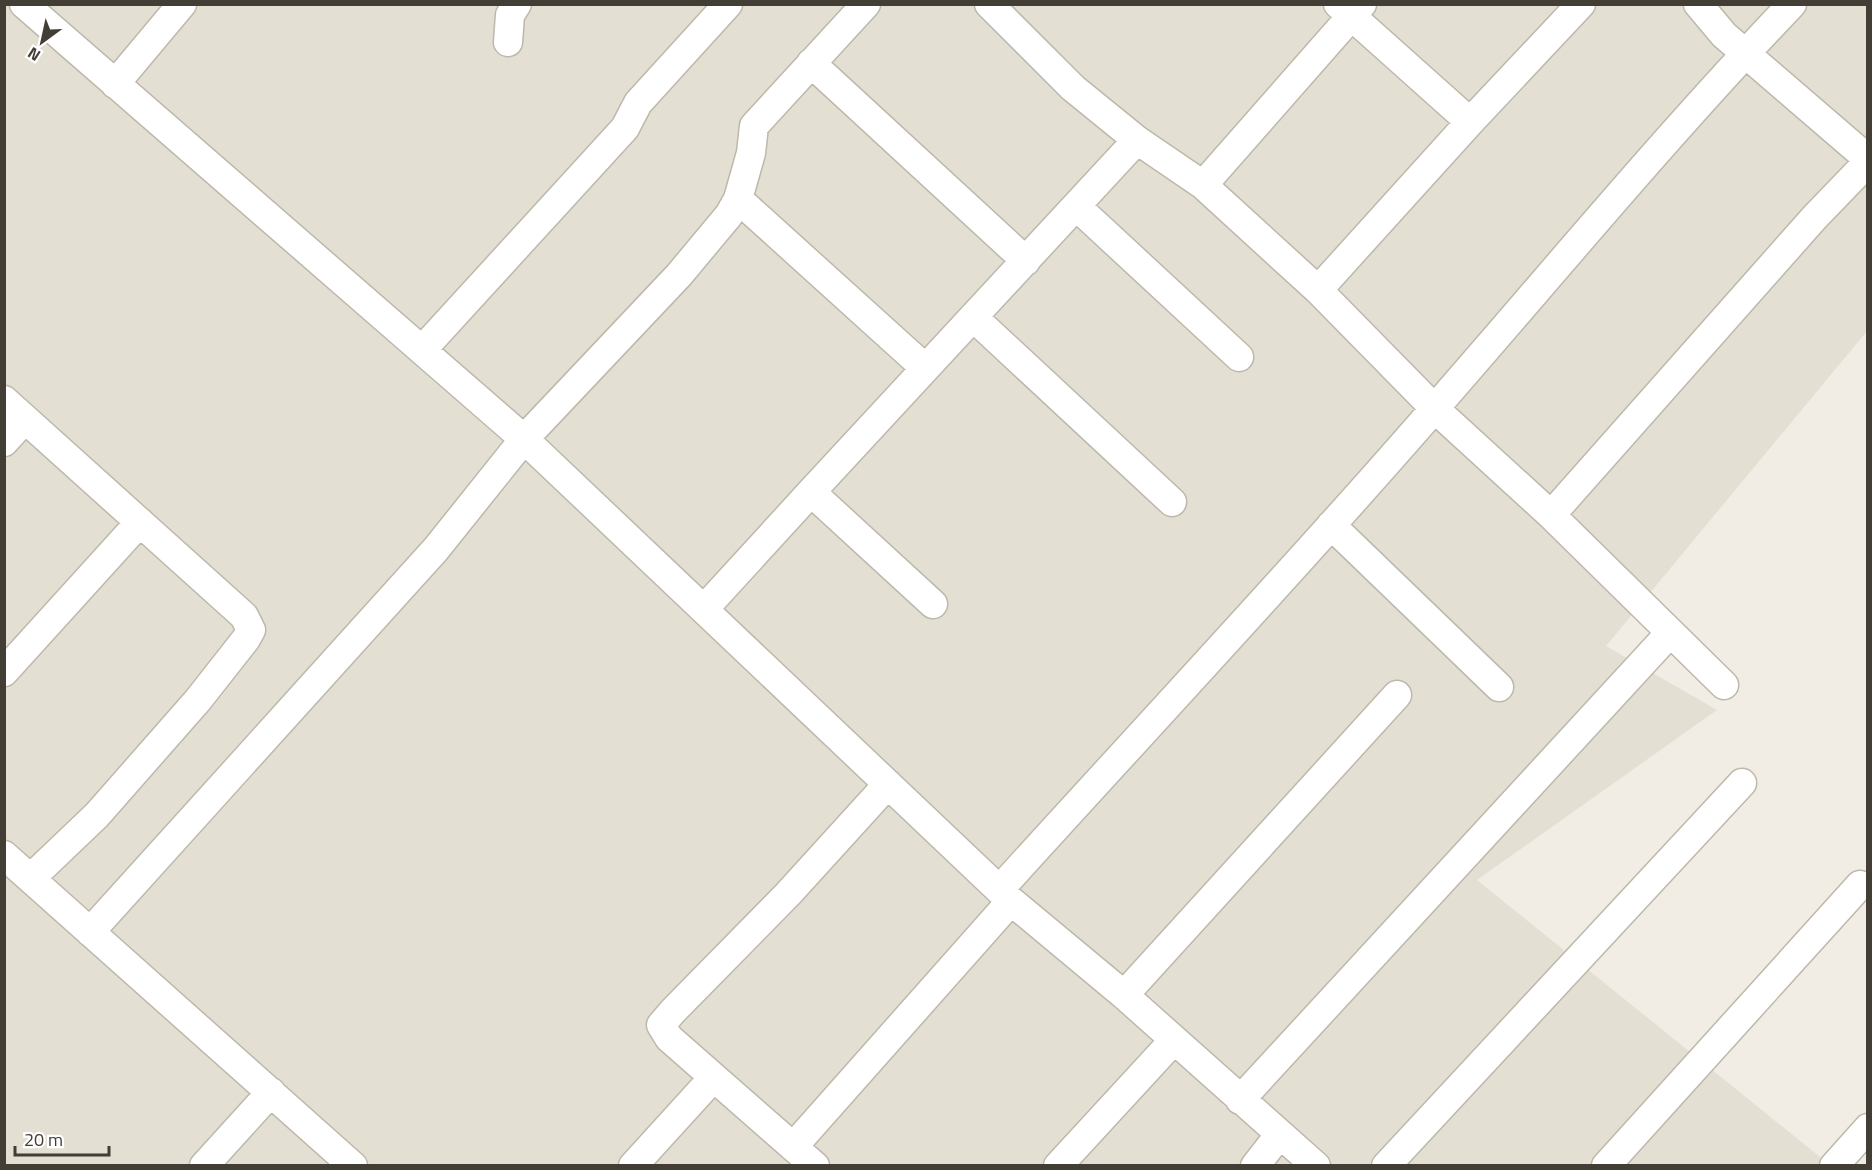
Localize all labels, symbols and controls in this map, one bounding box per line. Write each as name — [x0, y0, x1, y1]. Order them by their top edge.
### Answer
north arrow — [12, 12, 72, 72]
text: N — [23, 41, 45, 68]
scale bar — [15, 1119, 110, 1157]
text: 20 m — [24, 1126, 63, 1153]

